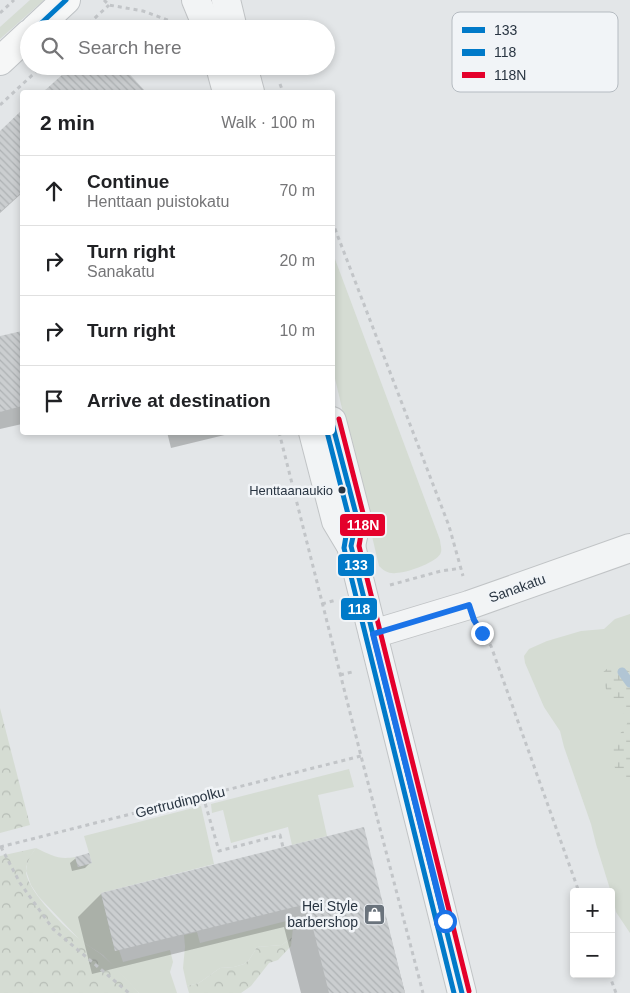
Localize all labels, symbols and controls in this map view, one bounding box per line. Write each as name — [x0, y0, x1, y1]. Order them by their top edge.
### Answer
legend — [452, 12, 618, 92]
search box — [20, 20, 335, 75]
text: 133 — [494, 22, 518, 38]
icon: search — [38, 34, 66, 62]
text: Search here — [78, 37, 182, 58]
text: 118 — [494, 44, 517, 60]
text: 118N — [494, 67, 526, 83]
text: 2 min — [40, 111, 95, 134]
text: Walk · 100 m — [221, 114, 315, 131]
text: Continue — [87, 171, 169, 192]
icon: ahead — [40, 177, 68, 205]
text: 70 m — [279, 182, 315, 199]
text: Henttaan puistokatu — [87, 193, 229, 210]
text: Turn right — [87, 241, 175, 262]
icon: right — [40, 247, 68, 275]
text: 20 m — [279, 252, 315, 269]
text: Sanakatu — [87, 263, 155, 280]
icon: right — [40, 317, 68, 345]
text: Turn right — [87, 320, 175, 341]
text: 10 m — [279, 322, 315, 339]
icon: arrive — [40, 387, 68, 415]
text: Arrive at destination — [87, 390, 271, 411]
place label: Henttaanaukio — [249, 483, 333, 498]
marker: Henttaanaukio — [337, 485, 347, 495]
line badge: 118N — [339, 513, 386, 537]
text: 118N — [347, 517, 379, 533]
line badge: 133 — [337, 553, 375, 577]
text: 133 — [344, 557, 368, 573]
street label: Sanakatu — [486, 570, 548, 606]
line badge: 118 — [340, 597, 378, 621]
text: 118 — [348, 601, 371, 617]
route end — [471, 622, 494, 645]
street label: Gertrudinpolku — [134, 783, 226, 821]
map controls — [570, 888, 615, 978]
button: + — [570, 888, 615, 933]
place label: Hei Style barbershop — [287, 898, 358, 930]
shop icon: Hei Style barbershop — [362, 902, 386, 926]
route start — [434, 910, 457, 933]
button: − — [570, 933, 615, 978]

